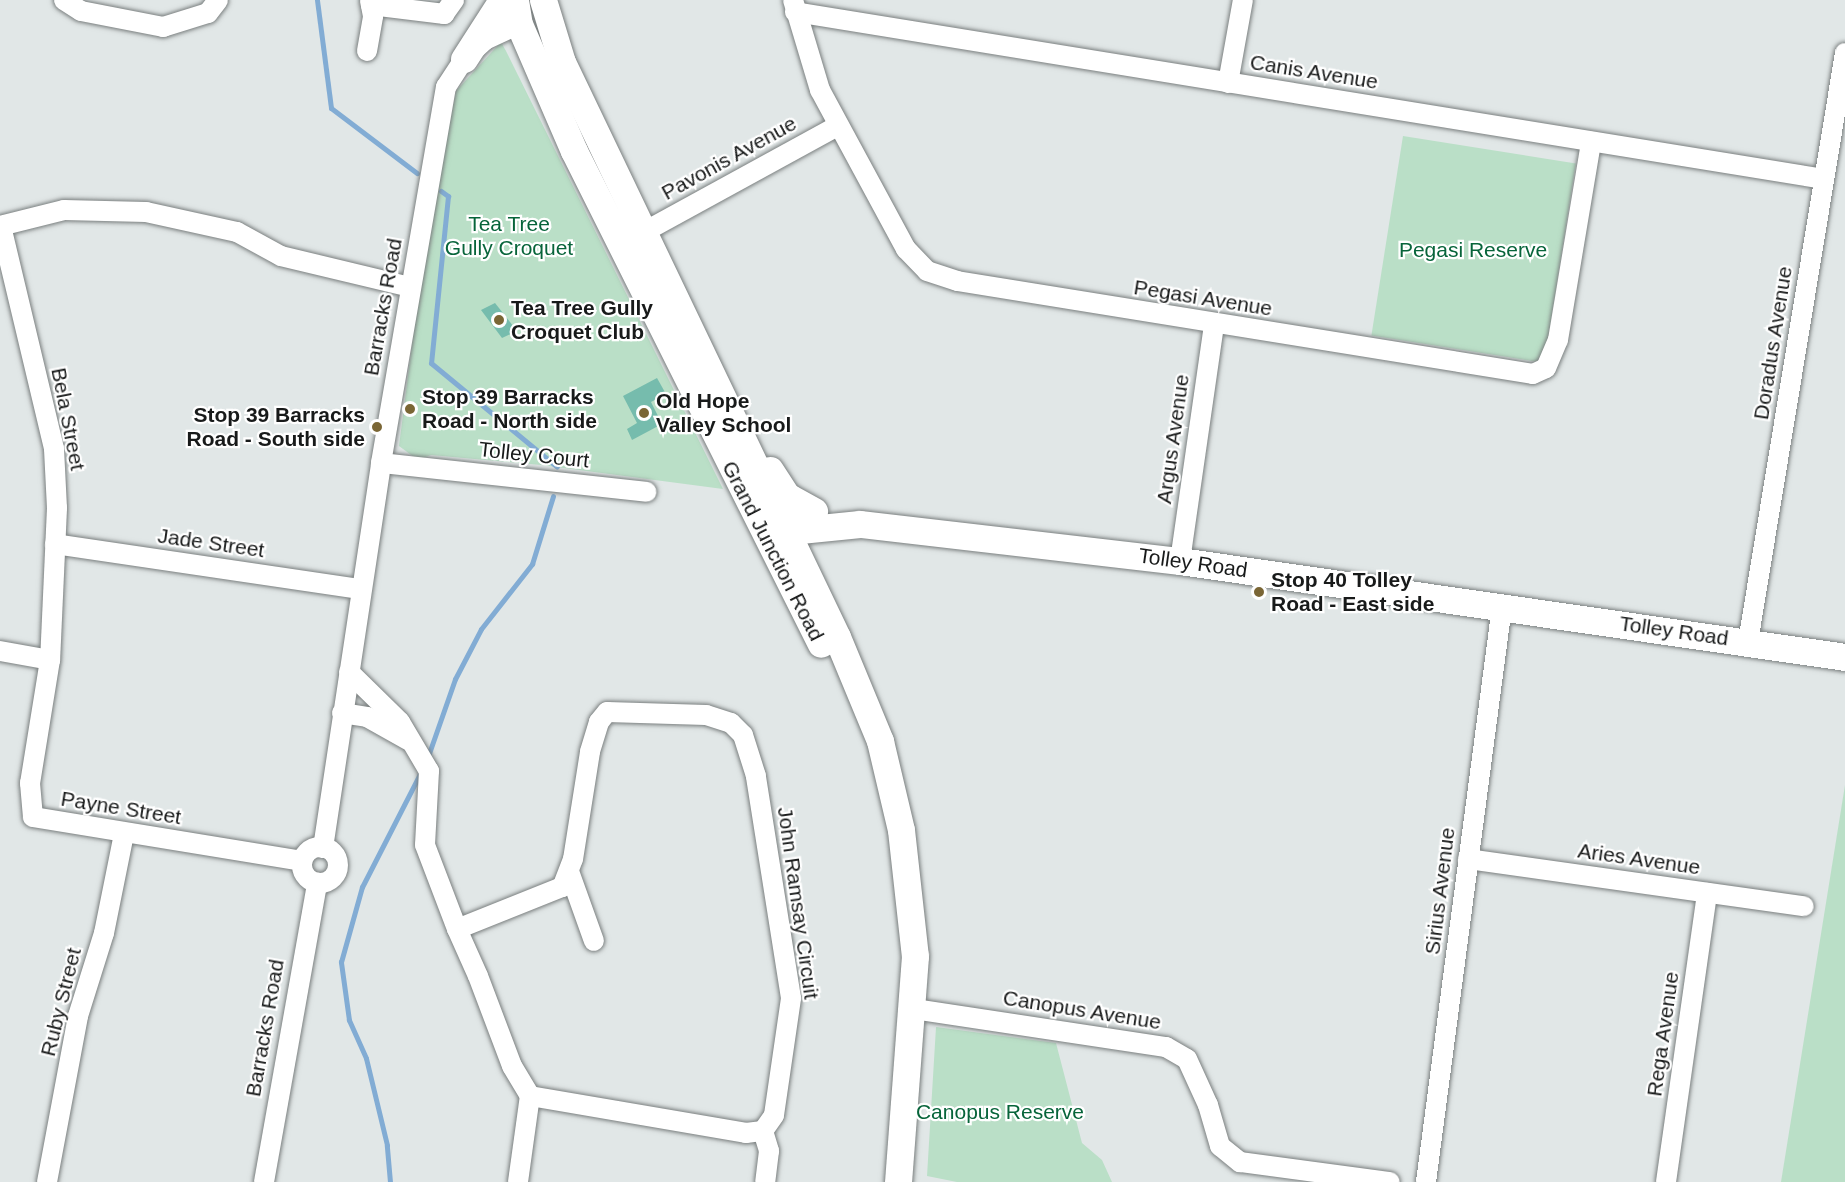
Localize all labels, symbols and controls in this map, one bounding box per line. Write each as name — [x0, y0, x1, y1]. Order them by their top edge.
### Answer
street label: Canis Avenue — [1248, 49, 1380, 95]
street label: Pavonis Avenue — [657, 110, 801, 206]
park label: Tea Tree Gully Croquet — [445, 211, 573, 261]
street label: Barracks Road — [359, 236, 407, 378]
park label: Pegasi Reserve — [1399, 237, 1547, 263]
street label: Doradus Avenue — [1748, 264, 1798, 422]
street label: Pegasi Avenue — [1131, 275, 1275, 321]
place label: Tea Tree Gully Croquet Club — [511, 295, 653, 345]
marker: Tea Tree Gully Croquet Club — [492, 313, 506, 327]
street label: Bela Street — [46, 366, 90, 472]
street label: Argus Avenue — [1151, 372, 1195, 506]
place label: Stop 39 Barracks Road - North side — [422, 384, 597, 434]
place label: Old Hope Valley School — [656, 388, 791, 438]
place label: Stop 39 Barracks Road - South side — [186, 402, 365, 452]
marker: Stop 39 Barracks Road - North side — [403, 402, 417, 416]
marker: Old Hope Valley School — [637, 406, 651, 420]
marker: Stop 39 Barracks Road - South side — [370, 420, 384, 434]
street label: Tolley Court — [478, 437, 590, 473]
street label: Grand Junction Road — [717, 457, 829, 645]
street label: Jade Street — [156, 523, 266, 563]
street label: Tolley Road — [1137, 543, 1249, 583]
place label: Stop 40 Tolley Road - East side — [1271, 567, 1434, 617]
marker: Stop 40 Tolley Road - East side — [1252, 585, 1266, 599]
street label: Tolley Road — [1618, 611, 1730, 651]
street label: Payne Street — [59, 786, 183, 830]
street label: John Ramsay Circuit — [772, 805, 824, 1001]
street label: Sirius Avenue — [1420, 825, 1460, 957]
street label: Aries Avenue — [1576, 838, 1702, 880]
street label: Ruby Street — [35, 945, 87, 1059]
street label: Barracks Road — [241, 957, 289, 1099]
street label: Rega Avenue — [1642, 969, 1684, 1099]
street label: Canopus Avenue — [1001, 985, 1163, 1035]
park label: Canopus Reserve — [916, 1099, 1084, 1125]

